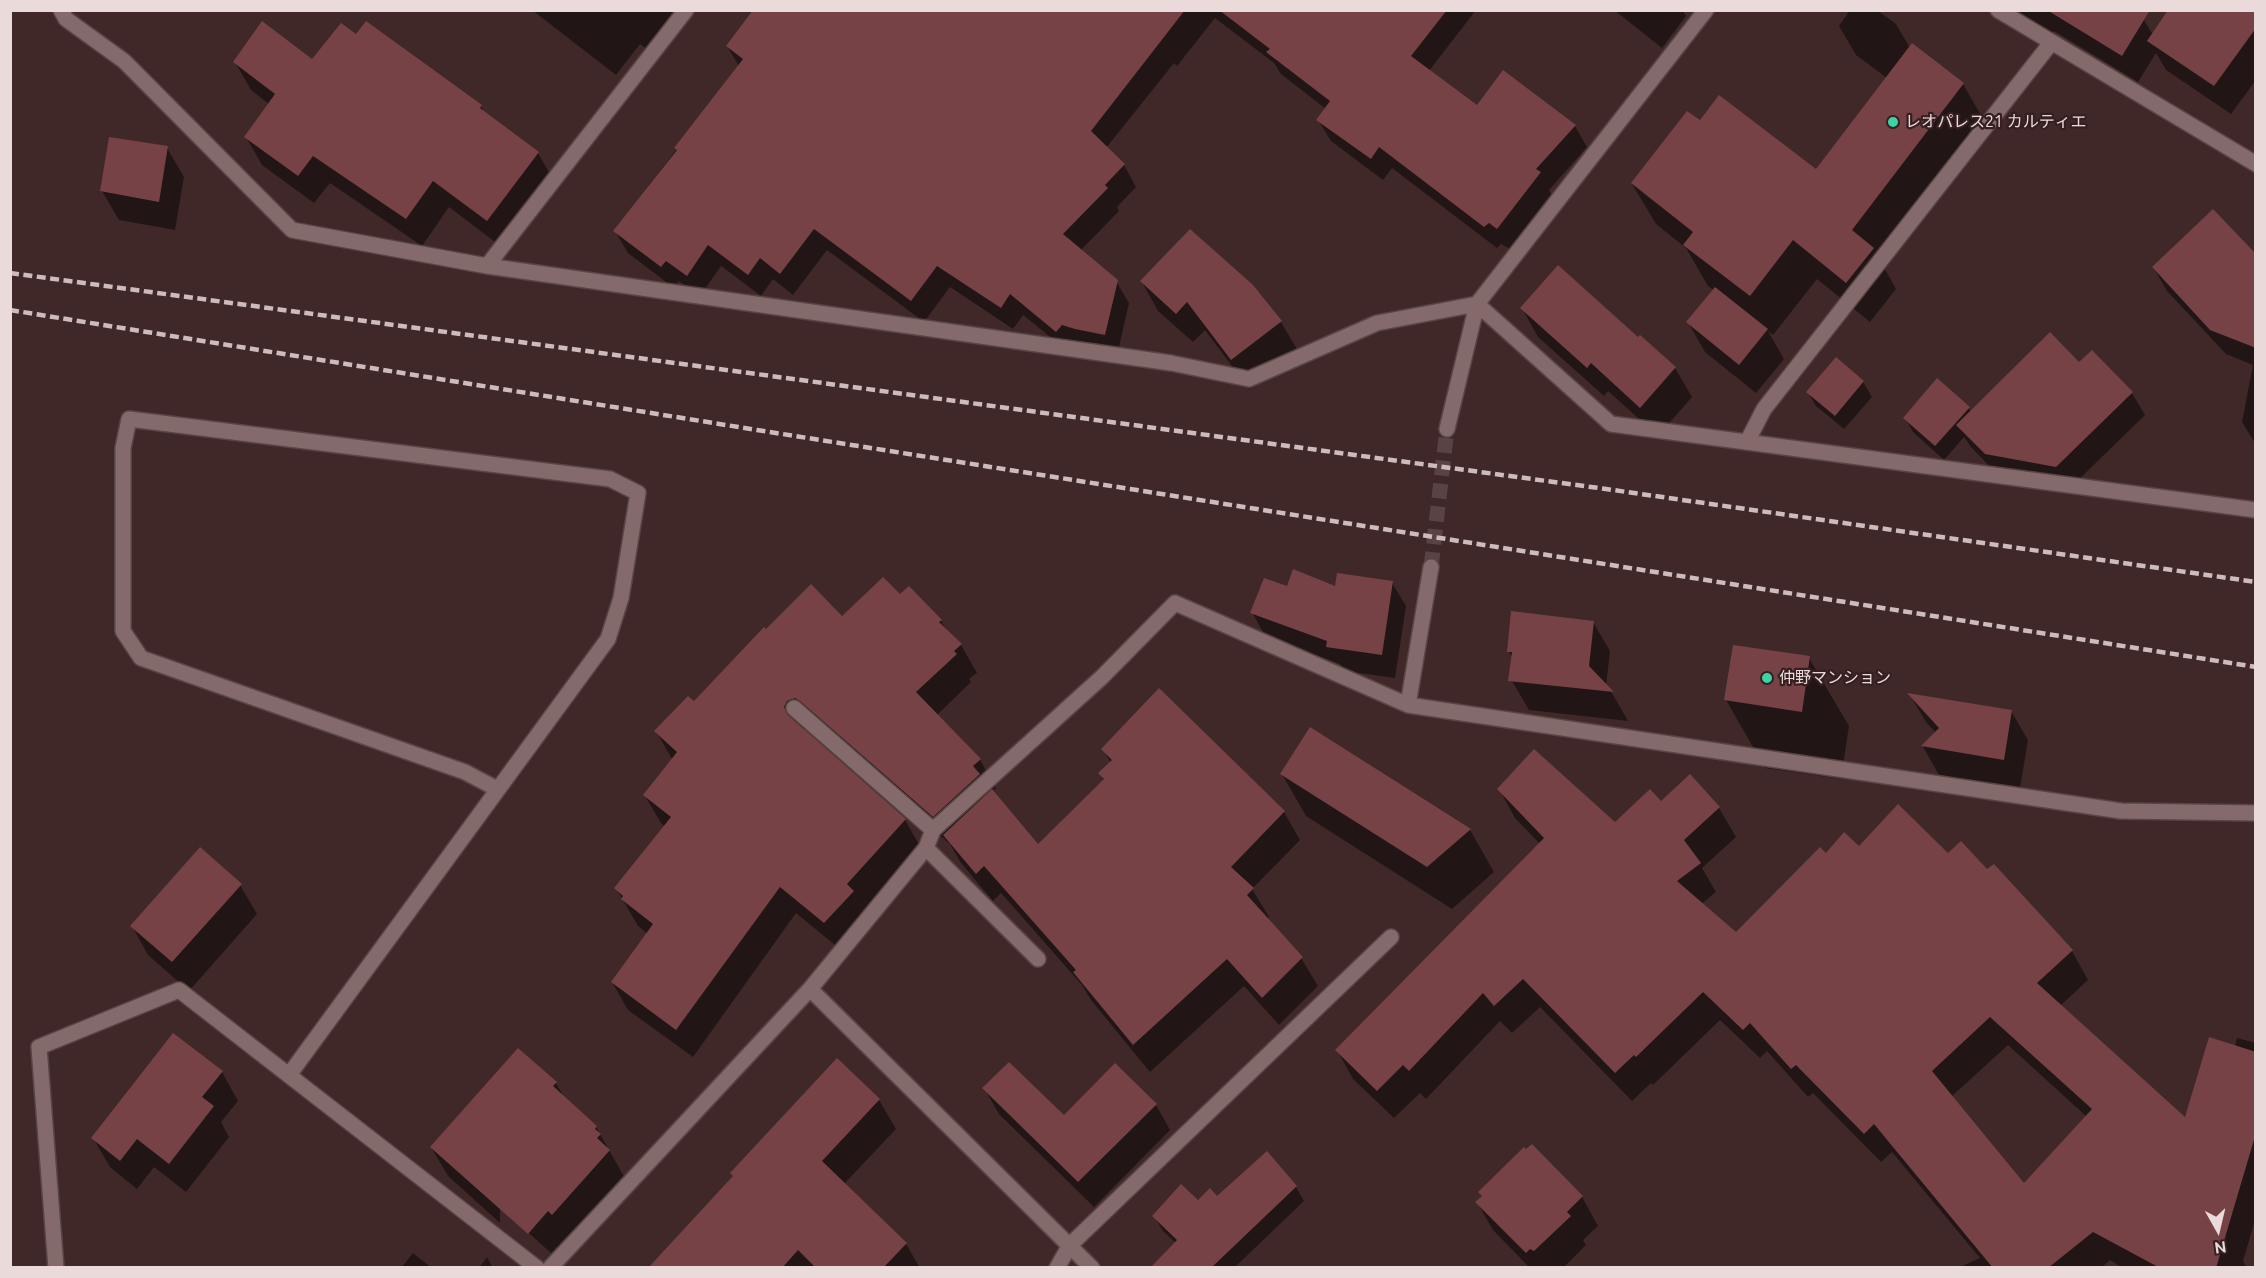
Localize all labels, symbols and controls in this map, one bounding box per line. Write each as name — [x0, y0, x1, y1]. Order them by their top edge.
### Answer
place label: レオパレス21 カルティエ — [1905, 112, 2087, 132]
marker: レオパレス21 カルティエ — [1886, 115, 1900, 129]
place label: 仲野マンション — [1779, 668, 1891, 688]
marker: 仲野マンション — [1760, 671, 1774, 685]
north arrow — [2188, 1200, 2248, 1260]
text: N — [2213, 1238, 2228, 1258]

